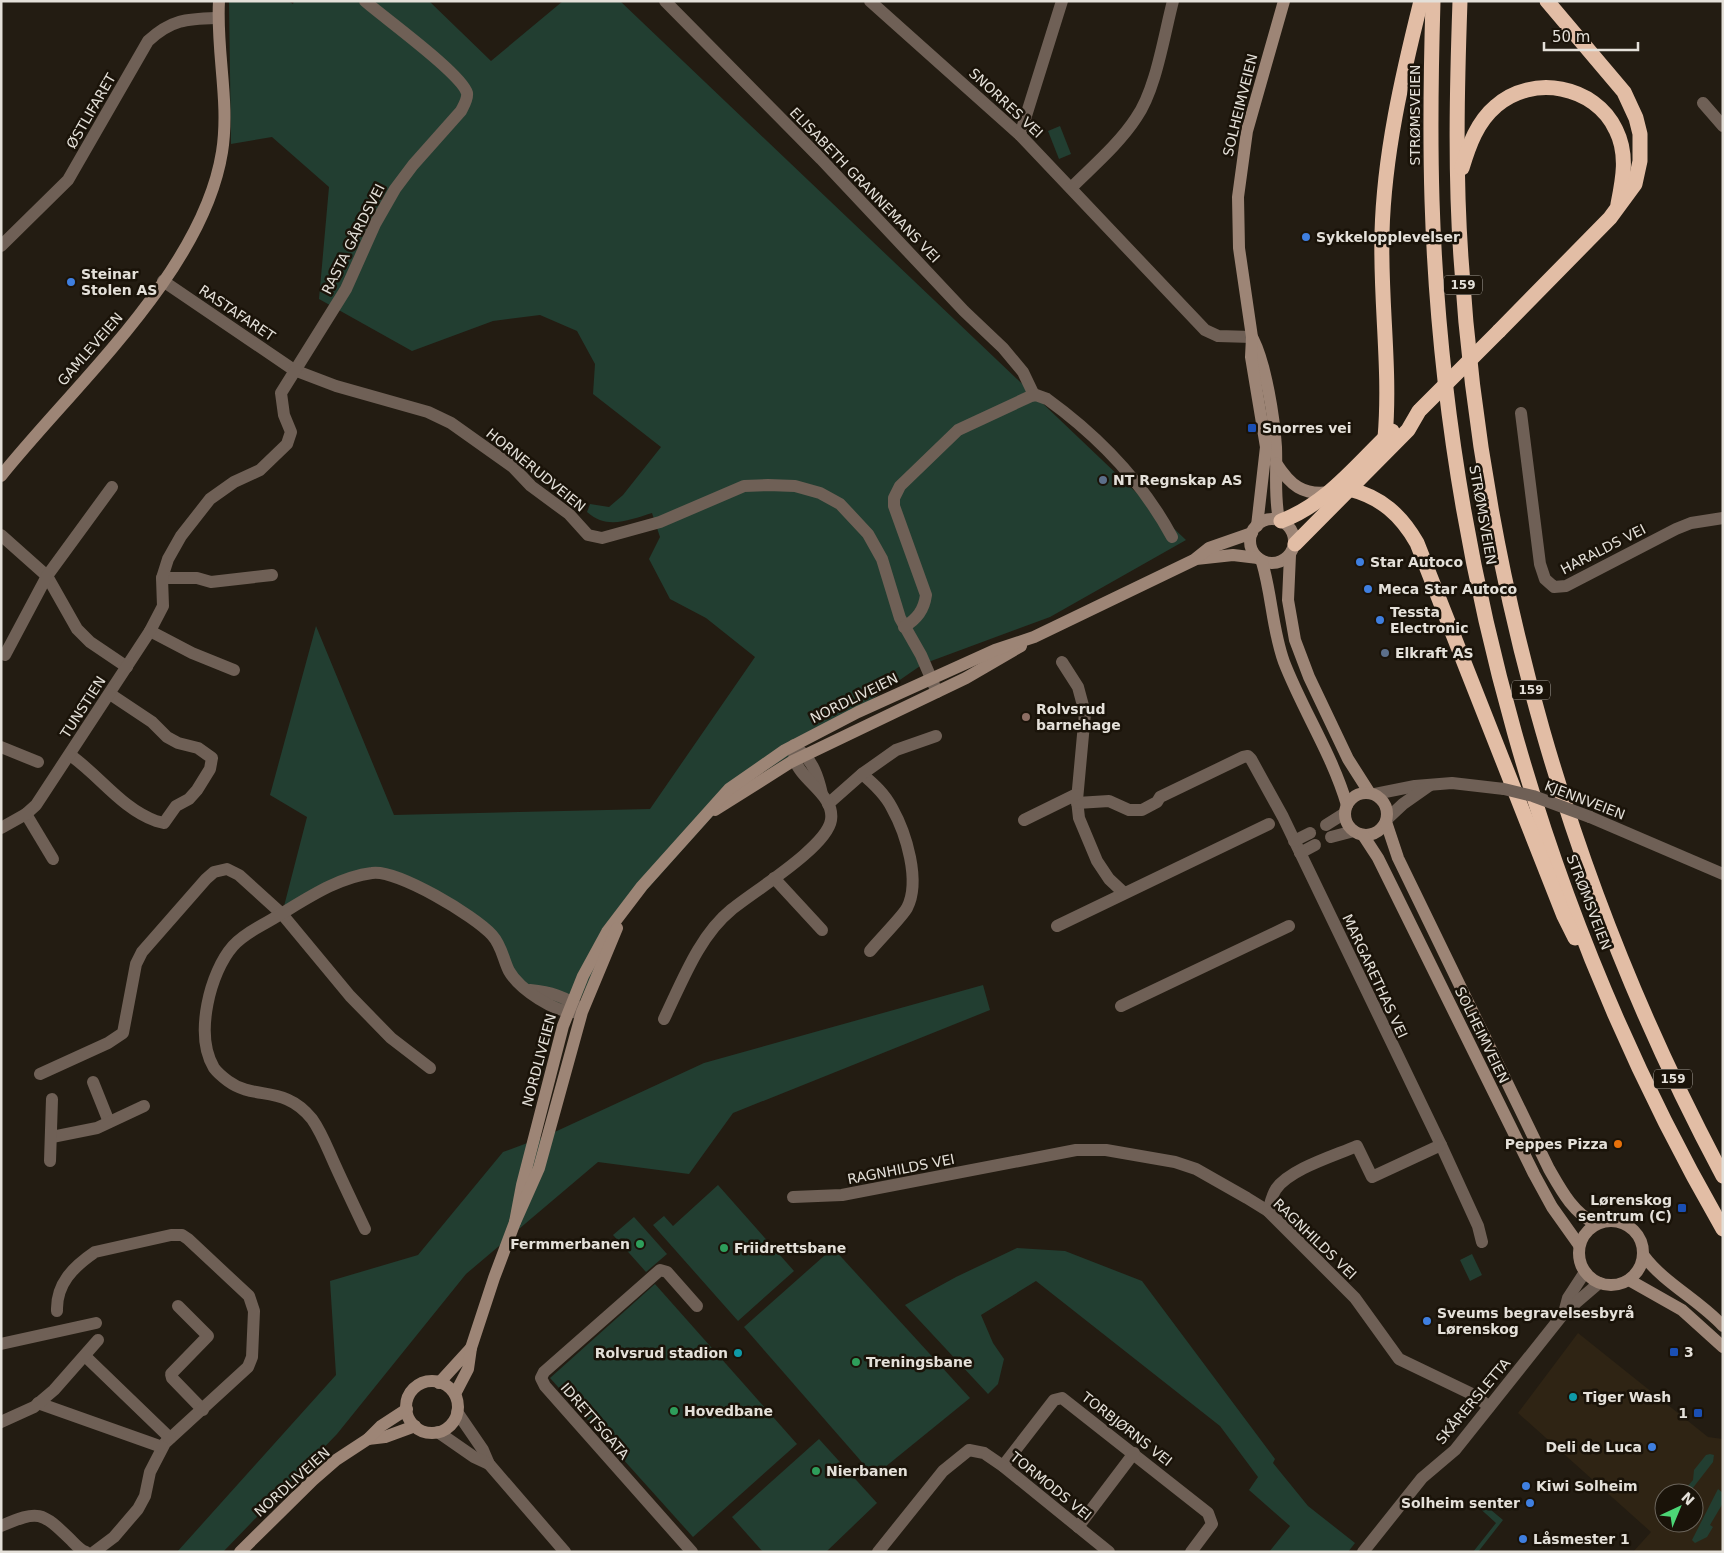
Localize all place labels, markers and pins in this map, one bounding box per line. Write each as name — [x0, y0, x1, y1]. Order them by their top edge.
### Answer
place label: Sykkelopplevelser — [1316, 229, 1460, 245]
marker: Sykkelopplevelser — [1300, 231, 1312, 243]
place label: Steinar Stolen AS — [81, 266, 157, 298]
marker: Steinar Stolen AS — [65, 276, 77, 288]
place label: Snorres vei — [1262, 420, 1352, 436]
marker: Snorres vei — [1246, 422, 1258, 434]
place label: NT Regnskap AS — [1113, 472, 1242, 488]
marker: NT Regnskap AS — [1097, 474, 1109, 486]
place label: Star Autoco — [1370, 554, 1463, 570]
marker: Star Autoco — [1354, 556, 1366, 568]
place label: Meca Star Autoco — [1378, 581, 1517, 597]
marker: Meca Star Autoco — [1362, 583, 1374, 595]
place label: Tessta Electronic — [1390, 604, 1468, 636]
marker: Tessta Electronic — [1374, 614, 1386, 626]
place label: Elkraft AS — [1395, 645, 1474, 661]
marker: Elkraft AS — [1379, 647, 1391, 659]
place label: Rolvsrud barnehage — [1036, 701, 1121, 733]
marker: Rolvsrud barnehage — [1020, 711, 1032, 723]
place label: Peppes Pizza — [1505, 1136, 1608, 1152]
marker: Peppes Pizza — [1612, 1138, 1624, 1150]
place label: Lørenskog sentrum (C) — [1578, 1192, 1672, 1224]
marker: Lørenskog sentrum (C) — [1676, 1202, 1688, 1214]
place label: Fermmerbanen — [510, 1236, 630, 1252]
marker: Fermmerbanen — [634, 1238, 646, 1250]
place label: Friidrettsbane — [734, 1240, 846, 1256]
marker: Friidrettsbane — [718, 1242, 730, 1254]
place label: Sveums begravelsesbyrå Lørenskog — [1437, 1305, 1634, 1337]
marker: Sveums begravelsesbyrå Lørenskog — [1421, 1315, 1433, 1327]
place label: 3 — [1684, 1344, 1694, 1360]
place label: Rolvsrud stadion — [595, 1345, 728, 1361]
marker: 3 — [1668, 1346, 1680, 1358]
marker: Rolvsrud stadion — [732, 1347, 744, 1359]
place label: Treningsbane — [866, 1354, 972, 1370]
marker: Treningsbane — [850, 1356, 862, 1368]
place label: Tiger Wash — [1583, 1389, 1671, 1405]
marker: Tiger Wash — [1567, 1391, 1579, 1403]
place label: Hovedbane — [684, 1403, 773, 1419]
marker: Hovedbane — [668, 1405, 680, 1417]
place label: 1 — [1678, 1405, 1688, 1421]
marker: 1 — [1692, 1407, 1704, 1419]
place label: Deli de Luca — [1545, 1439, 1642, 1455]
marker: Deli de Luca — [1646, 1441, 1658, 1453]
place label: Nierbanen — [826, 1463, 908, 1479]
marker: Nierbanen — [810, 1465, 822, 1477]
place label: Kiwi Solheim — [1536, 1478, 1638, 1494]
marker: Kiwi Solheim — [1520, 1480, 1532, 1492]
place label: Solheim senter — [1401, 1495, 1520, 1511]
marker: Solheim senter — [1524, 1497, 1536, 1509]
place label: Låsmester 1 — [1533, 1531, 1630, 1547]
marker: Låsmester 1 — [1517, 1533, 1529, 1545]

